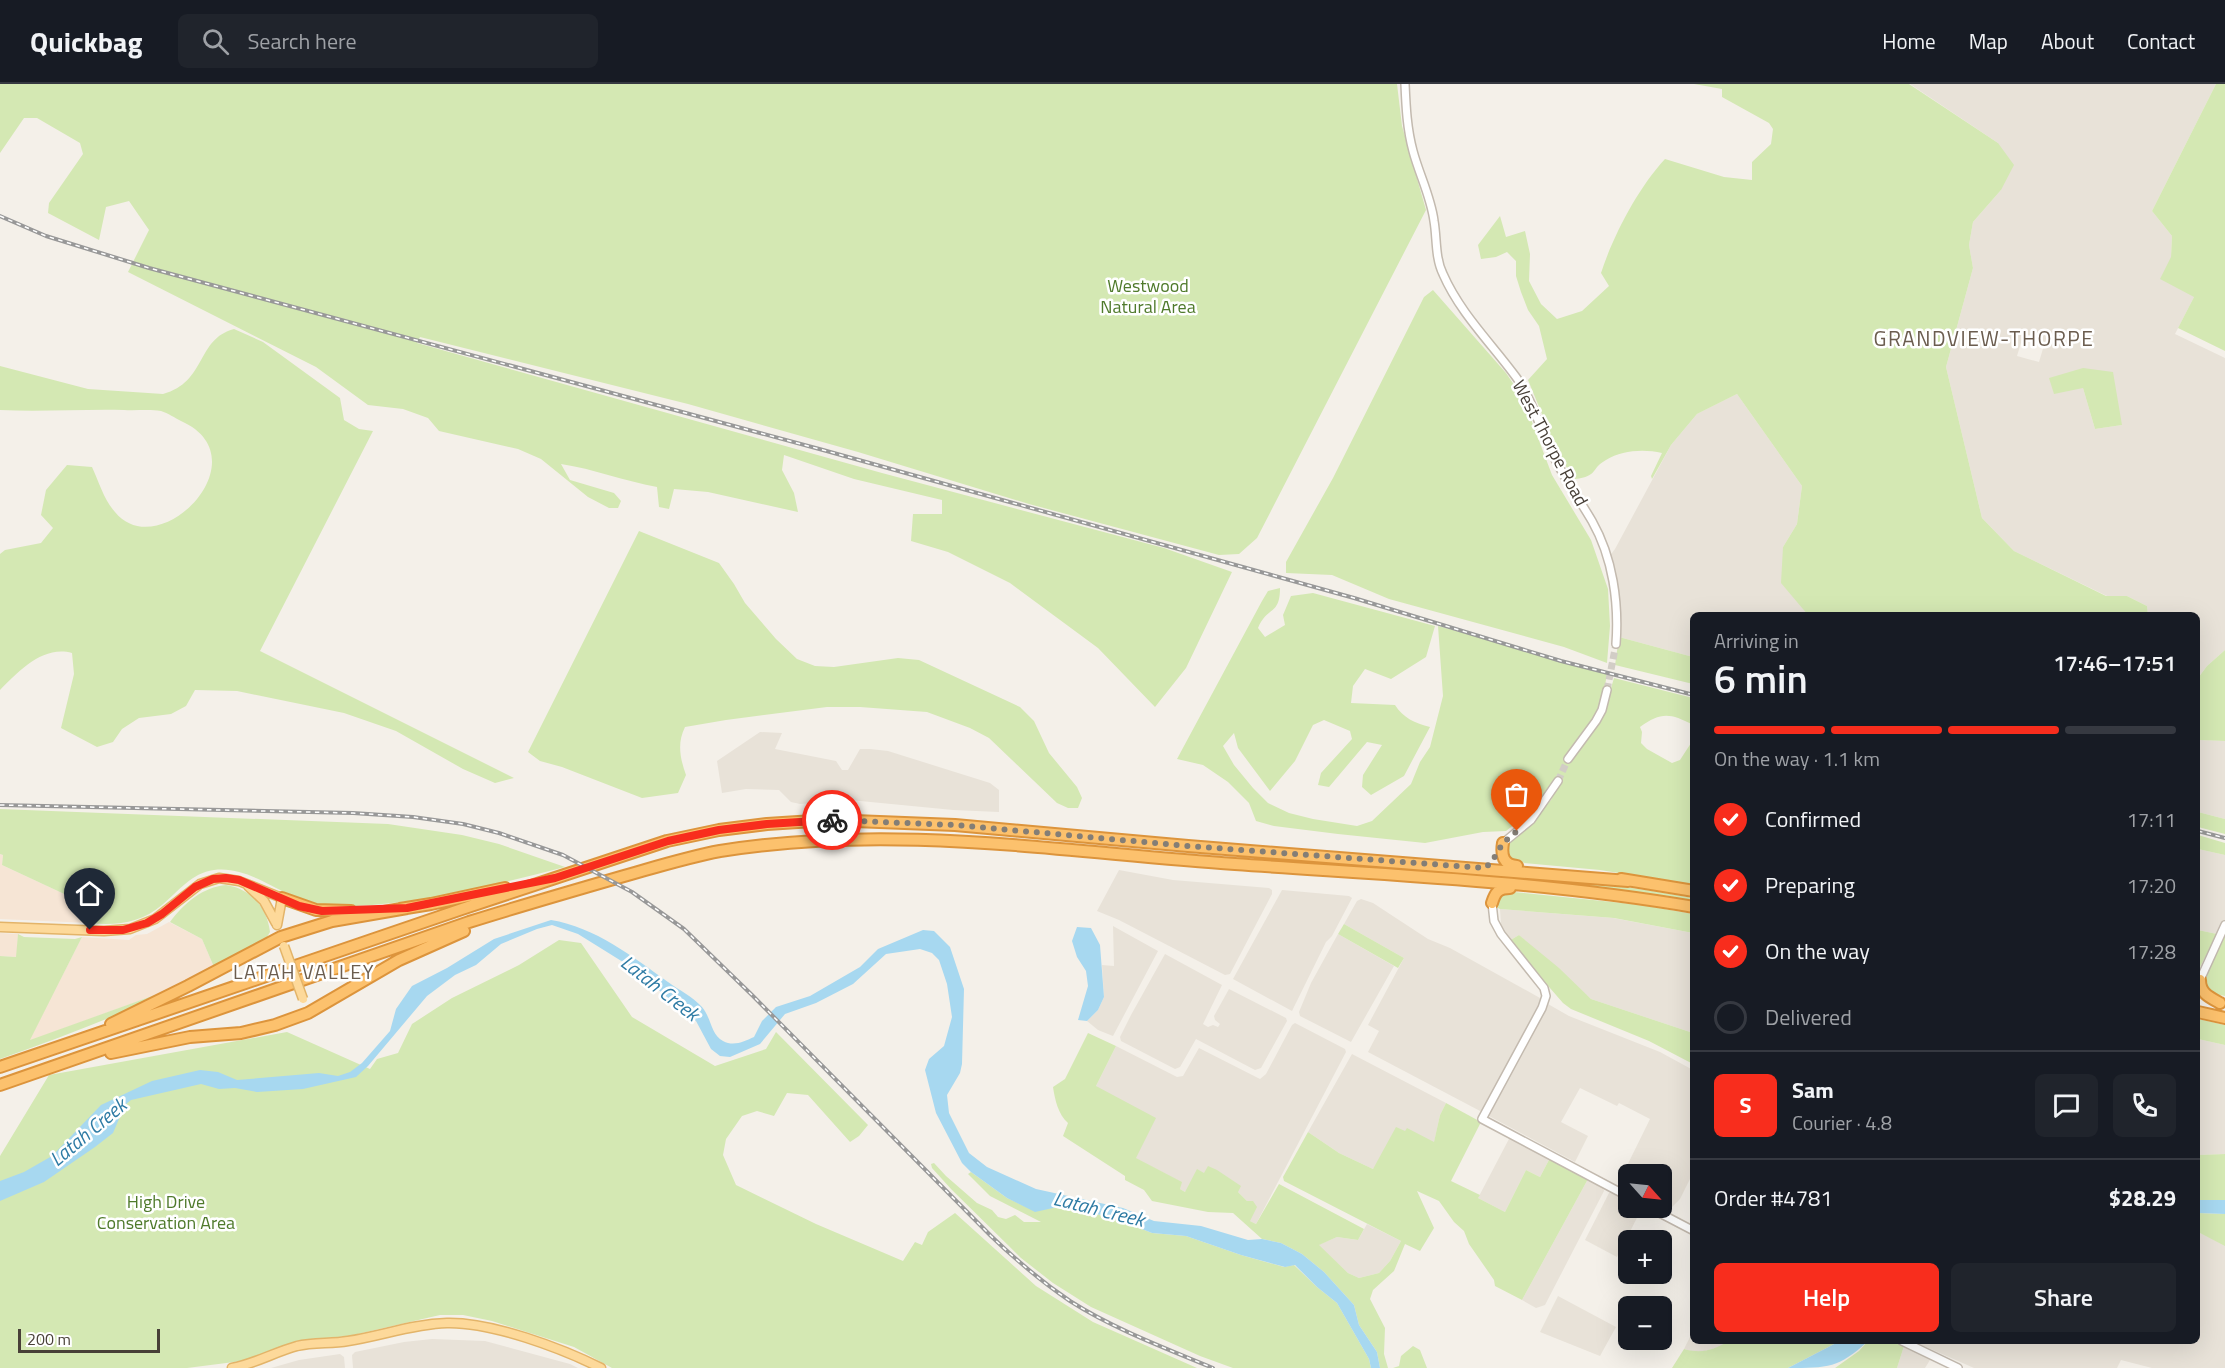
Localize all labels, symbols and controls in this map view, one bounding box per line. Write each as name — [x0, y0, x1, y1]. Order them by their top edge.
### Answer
search box — [178, 14, 598, 68]
text: Quickbag — [30, 20, 142, 63]
text: Search here — [247, 24, 357, 58]
icon: search — [199, 25, 232, 58]
text: Home — [1882, 25, 1936, 57]
text: Map — [1969, 25, 2008, 57]
text: About — [2041, 25, 2094, 57]
text: Contact — [2127, 25, 2195, 57]
park label: Westwood Natural Area — [1100, 272, 1196, 320]
district label: GRANDVIEW-THORPE — [1874, 322, 2094, 354]
street label: West Thorpe Road — [1506, 375, 1595, 511]
text: Arriving in — [1714, 625, 1799, 656]
text: 17:46–17:51 — [2053, 646, 2176, 680]
text: 6 min — [1714, 649, 1808, 708]
text: On the way · 1.1 km — [1714, 743, 1880, 774]
pin — [1491, 769, 1542, 831]
icon: bag — [1500, 778, 1533, 811]
courier — [802, 790, 862, 850]
text: Confirmed — [1765, 802, 1861, 836]
icon: check — [1714, 803, 1747, 836]
icon: bike — [816, 804, 849, 837]
text: 17:11 — [2127, 804, 2176, 835]
pin — [64, 868, 115, 930]
text: Preparing — [1765, 868, 1855, 902]
icon: check — [1714, 869, 1747, 902]
text: 17:20 — [2127, 870, 2176, 901]
icon: home — [73, 877, 106, 910]
text: On the way — [1765, 934, 1870, 968]
icon: check — [1714, 935, 1747, 968]
text: 17:28 — [2127, 936, 2176, 967]
water label: Latah Creek — [614, 947, 708, 1030]
district label: LATAH VALLEY — [233, 956, 375, 987]
text: Delivered — [1765, 1000, 1852, 1034]
text: Sam — [1792, 1073, 1834, 1107]
button: chat — [2035, 1074, 2098, 1137]
button: phone — [2113, 1074, 2176, 1137]
text: S — [1740, 1088, 1751, 1122]
water label: Latah Creek — [42, 1089, 135, 1173]
text: Courier · 4.8 — [1792, 1107, 1892, 1138]
north arrow — [1618, 1164, 1672, 1218]
map controls — [1618, 1164, 1672, 1350]
text: Order #4781 — [1714, 1181, 1833, 1215]
text: $28.29 — [2109, 1181, 2176, 1215]
water label: Latah Creek — [1050, 1182, 1150, 1235]
park label: High Drive Conservation Area — [97, 1188, 235, 1236]
button: + — [1618, 1230, 1672, 1284]
button: Help — [1714, 1263, 1939, 1332]
button: Share — [1951, 1263, 2176, 1332]
button: − — [1618, 1296, 1672, 1350]
scale bar — [18, 1326, 160, 1354]
text: 200 m — [27, 1327, 71, 1351]

